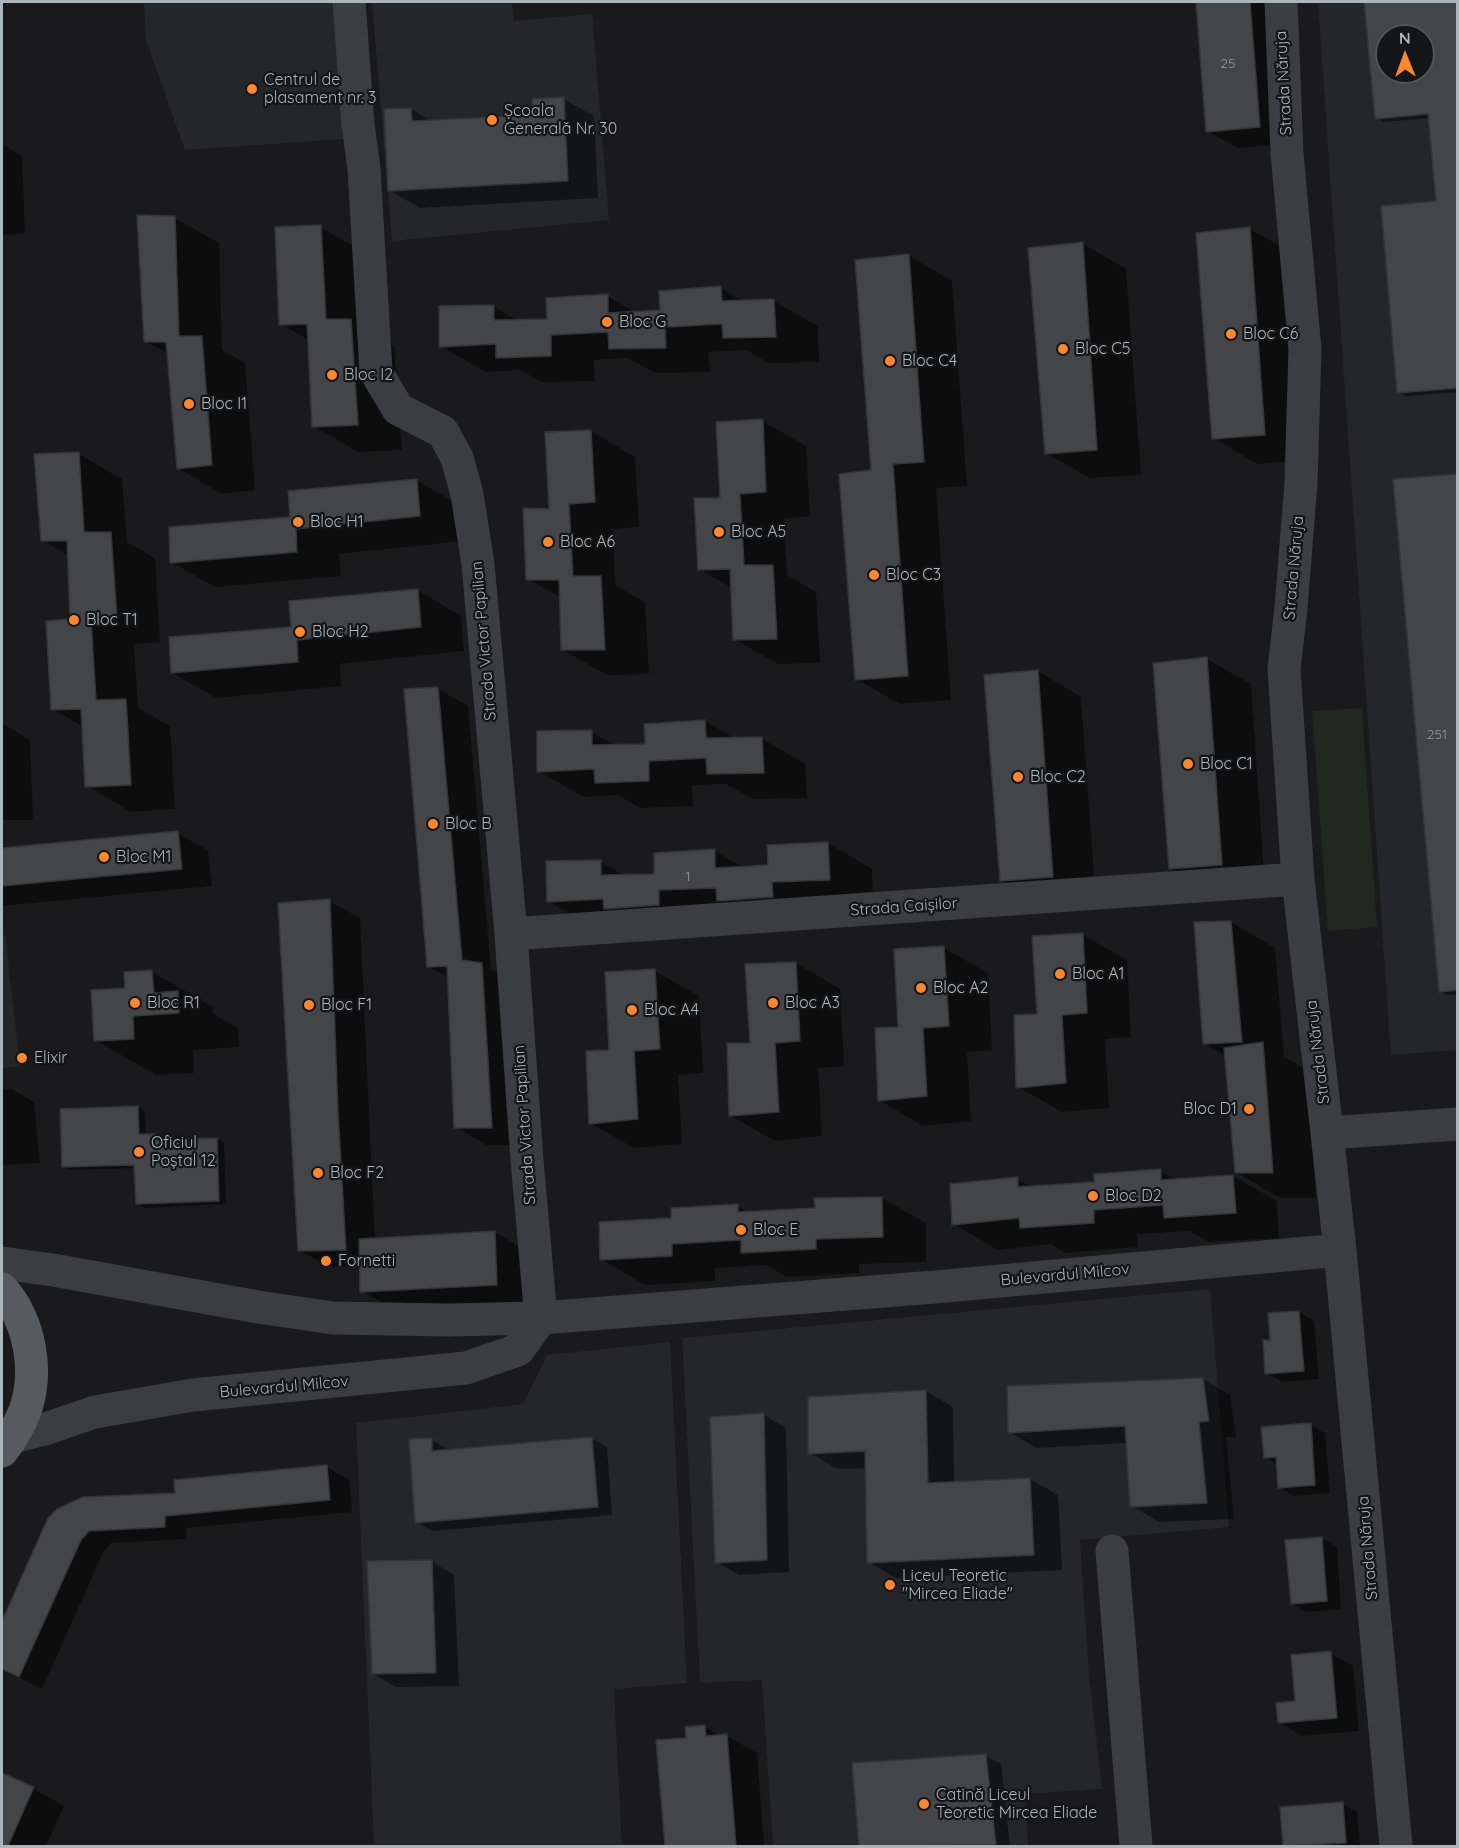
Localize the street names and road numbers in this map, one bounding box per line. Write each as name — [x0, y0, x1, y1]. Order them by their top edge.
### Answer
street label: Strada Năruja — [1272, 30, 1296, 136]
street label: Strada Năruja — [1280, 515, 1308, 621]
street label: Strada Victor Papilian — [467, 560, 501, 722]
street label: Strada Caișilor — [850, 894, 958, 920]
street label: Strada Năruja — [1302, 999, 1334, 1105]
street label: Strada Victor Papilian — [510, 1045, 540, 1205]
street label: Bulevardul Milcov — [1000, 1260, 1130, 1290]
street label: Bulevardul Milcov — [219, 1372, 349, 1402]
street label: Strada Năruja — [1354, 1495, 1382, 1601]

